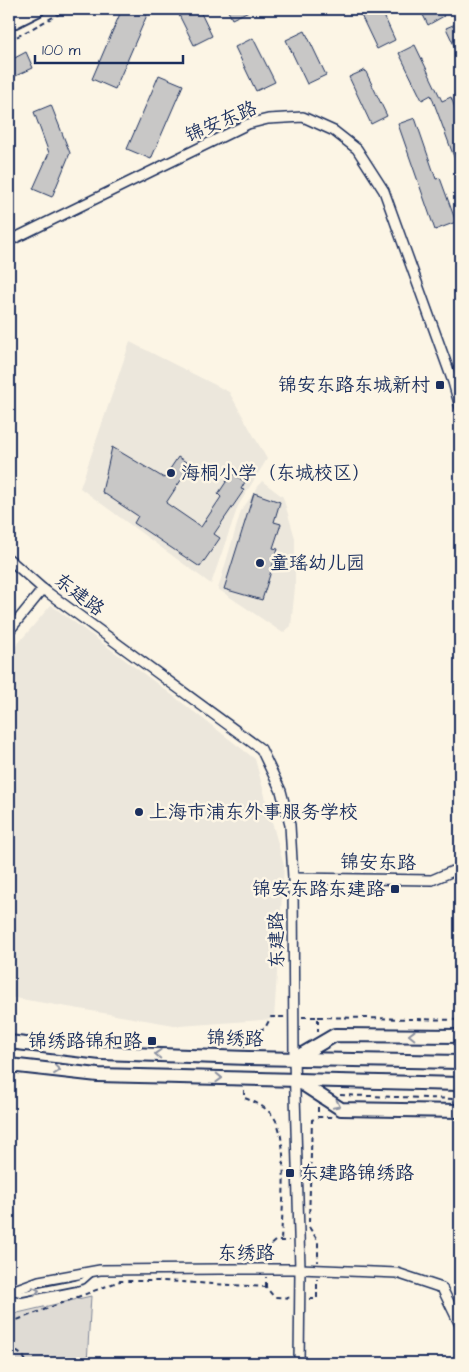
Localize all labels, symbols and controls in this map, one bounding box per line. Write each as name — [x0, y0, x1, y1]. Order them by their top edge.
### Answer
scale bar — [35, 32, 182, 64]
text: 100 m — [42, 40, 81, 61]
street label: 锦安东路 — [181, 95, 261, 149]
place label: 锦安东路东城新村 — [278, 372, 430, 399]
marker: 锦安东路东城新村 — [434, 379, 446, 391]
place label: 海桐小学（东城校区） — [181, 460, 371, 487]
marker: 海桐小学（东城校区） — [165, 467, 177, 479]
place label: 童瑶幼儿园 — [270, 550, 365, 577]
marker: 童瑶幼儿园 — [254, 557, 266, 569]
street label: 东建路 — [48, 567, 110, 623]
place label: 上海市浦东外事服务学校 — [149, 799, 358, 826]
marker: 上海市浦东外事服务学校 — [133, 806, 145, 818]
street label: 锦安东路 — [340, 849, 416, 877]
place label: 锦安东路东建路 — [252, 876, 385, 903]
marker: 锦安东路东建路 — [389, 883, 401, 895]
street label: 东建路 — [263, 911, 291, 969]
street label: 锦绣路 — [206, 1025, 264, 1053]
place label: 锦绣路锦和路 — [28, 1028, 142, 1055]
one-way arrow — [407, 1030, 415, 1041]
marker: 锦绣路锦和路 — [146, 1035, 158, 1047]
one-way arrow — [154, 1049, 162, 1059]
one-way arrow — [54, 1064, 62, 1075]
one-way arrow — [216, 1073, 224, 1084]
one-way arrow — [332, 1099, 341, 1109]
place label: 东建路锦绣路 — [300, 1160, 414, 1187]
marker: 东建路锦绣路 — [284, 1167, 296, 1179]
street label: 东绣路 — [217, 1240, 275, 1267]
one-way arrow — [31, 1287, 40, 1297]

